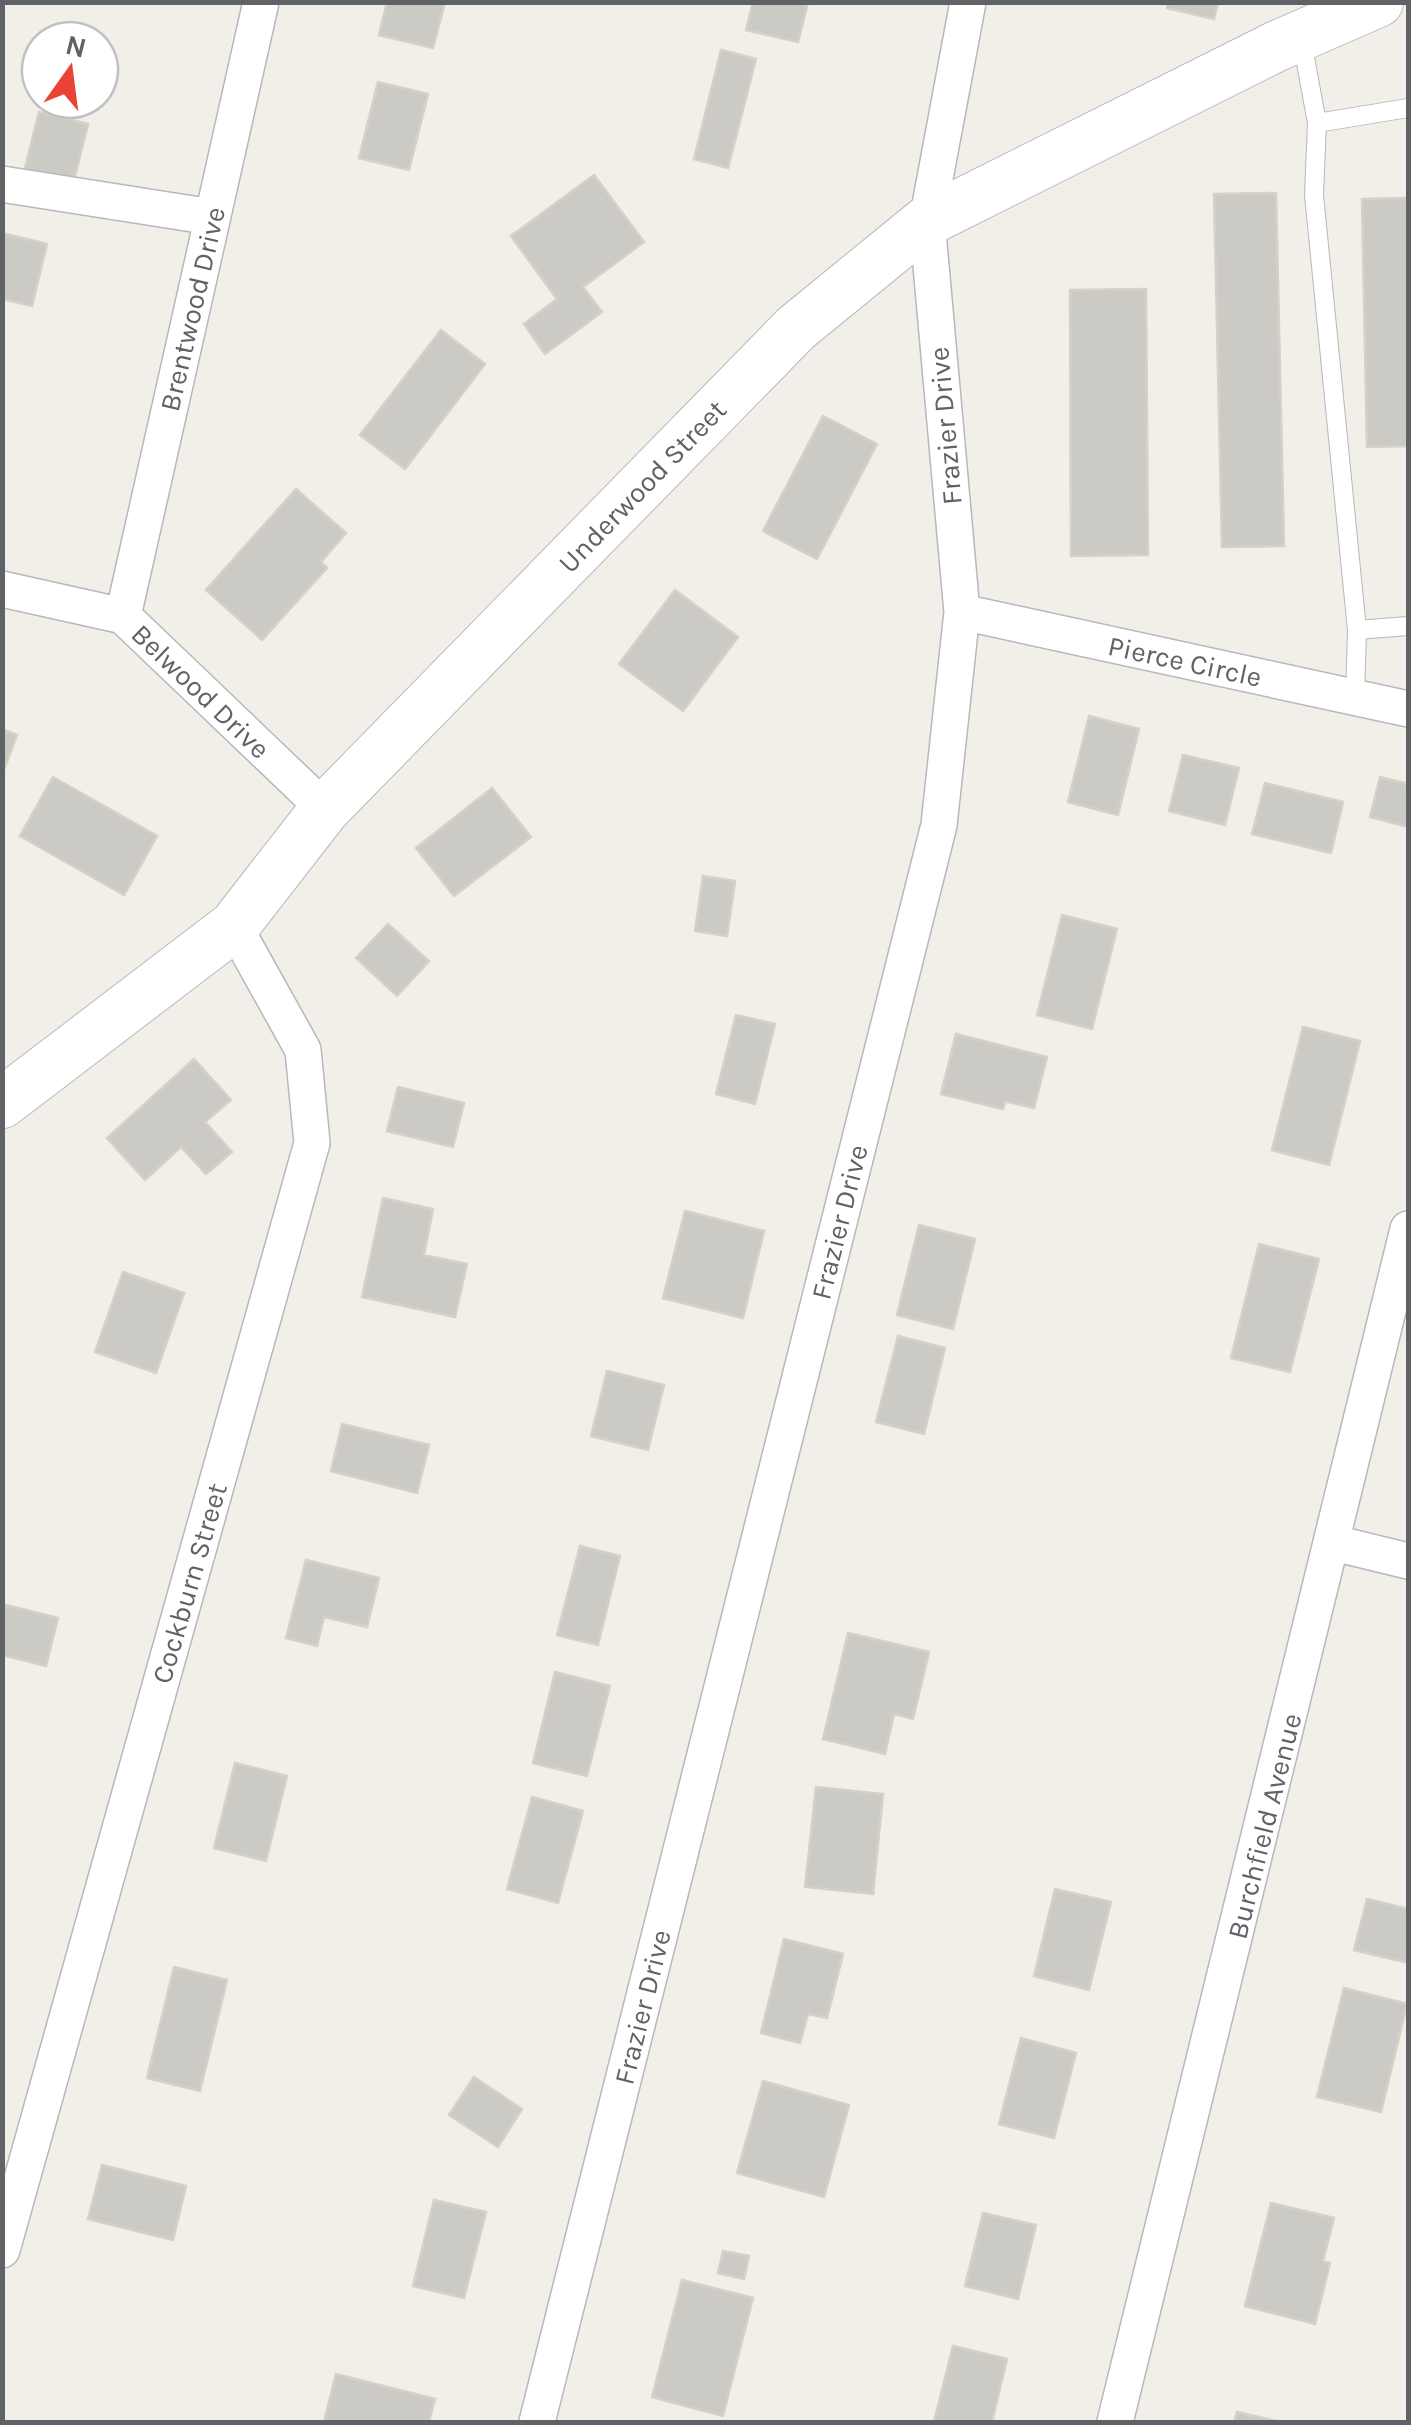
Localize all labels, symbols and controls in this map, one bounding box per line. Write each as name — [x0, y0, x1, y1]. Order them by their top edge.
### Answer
north arrow — [20, 20, 120, 120]
text: N — [62, 28, 90, 65]
street label: Brentwood Drive — [153, 204, 232, 415]
street label: Frazier Drive — [922, 346, 969, 506]
street label: Underwood Street — [552, 393, 733, 580]
street label: Belwood Drive — [125, 617, 277, 765]
street label: Pierce Circle — [1105, 629, 1265, 694]
street label: Frazier Drive — [804, 1141, 875, 1303]
street label: Cockburn Street — [145, 1479, 234, 1687]
street label: Burchfield Avenue — [1220, 1710, 1308, 1942]
street label: Frazier Drive — [607, 1926, 678, 2088]

